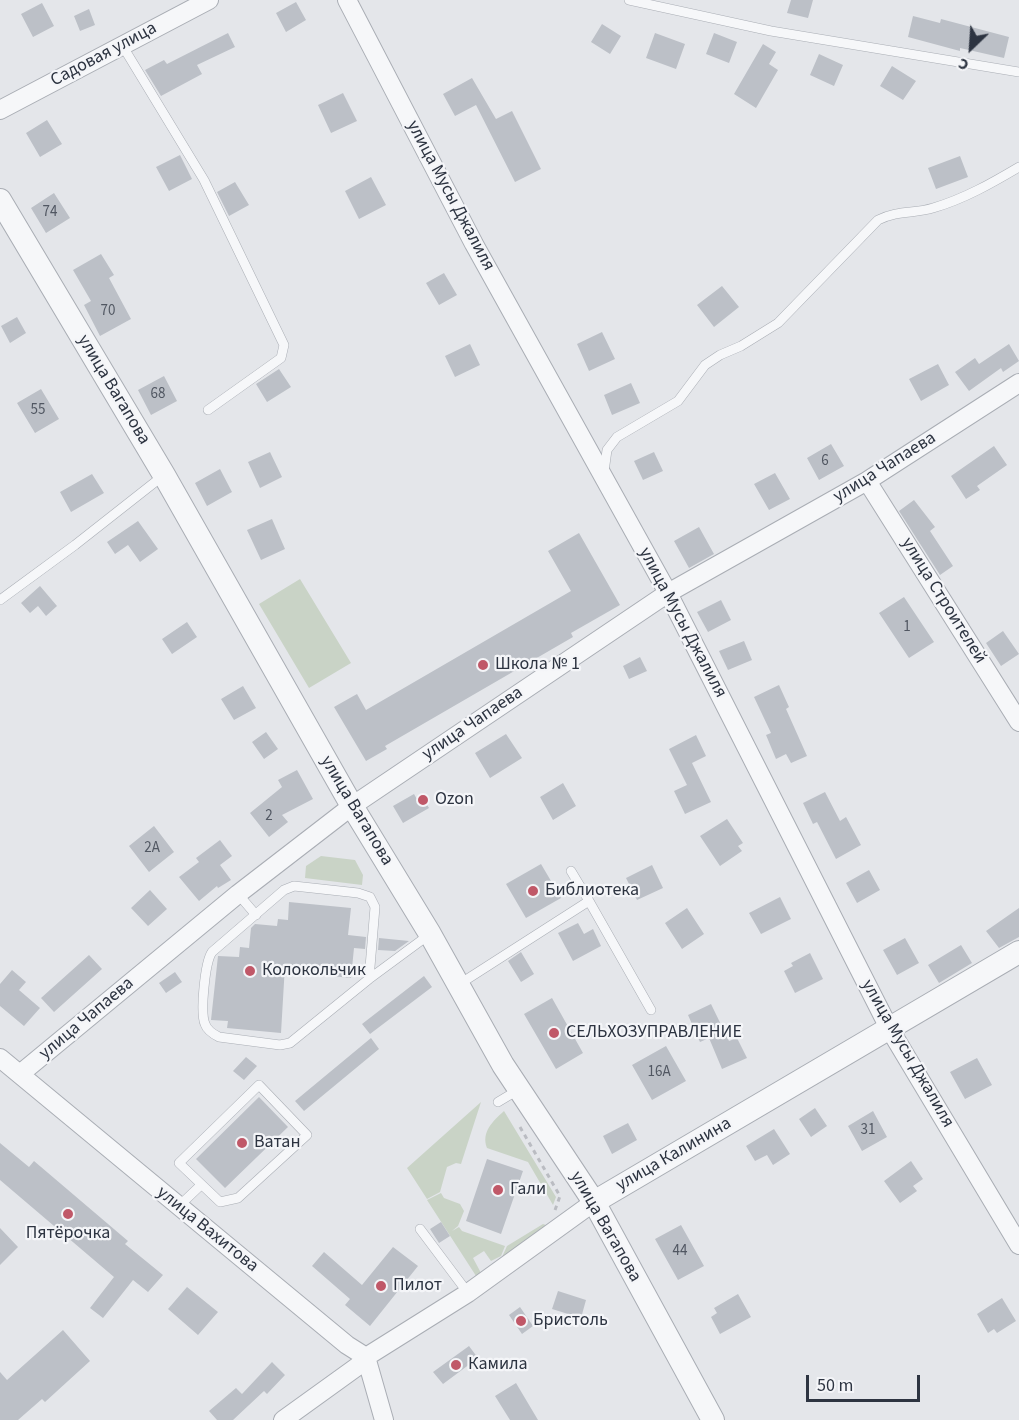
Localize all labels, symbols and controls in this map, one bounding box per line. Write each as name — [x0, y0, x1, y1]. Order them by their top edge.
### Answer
street label: Садовая улица — [47, 18, 161, 92]
north arrow — [941, 18, 1001, 78]
text: С — [955, 52, 972, 76]
street label: улица Мусы Джалиля — [401, 117, 499, 275]
house number: 74 — [43, 204, 57, 222]
house number: 70 — [101, 303, 115, 321]
street label: улица Вагапова — [72, 331, 154, 449]
house number: 68 — [151, 386, 165, 404]
house number: 55 — [31, 402, 45, 420]
street label: улица Чапаева — [830, 428, 940, 508]
house number: 6 — [821, 453, 829, 471]
street label: улица Строителей — [896, 534, 990, 668]
street label: улица Мусы Джалиля — [633, 544, 731, 702]
house number: 1 — [903, 619, 911, 637]
place label: Школа № 1 — [495, 654, 580, 676]
marker: Школа № 1 — [476, 658, 490, 672]
street label: улица Чапаева — [419, 682, 527, 766]
street label: улица Вагапова — [315, 752, 397, 870]
place label: Ozon — [435, 789, 474, 811]
marker: Ozon — [416, 793, 430, 807]
house number: 2 — [265, 808, 273, 826]
house number: 2А — [144, 840, 160, 858]
place label: Библиотека — [545, 880, 639, 902]
marker: Библиотека — [526, 884, 540, 898]
place label: Колокольчик — [262, 960, 366, 982]
marker: Колокольчик — [243, 964, 257, 978]
street label: улица Чапаева — [35, 973, 139, 1065]
street label: улица Мусы Джалиля — [856, 976, 958, 1132]
place label: СЕЛЬХОЗУПРАВЛЕНИЕ — [566, 1022, 742, 1044]
marker: СЕЛЬХОЗУПРАВЛЕНИЕ — [547, 1026, 561, 1040]
house number: 16А — [647, 1064, 671, 1082]
street label: улица Калинина — [613, 1113, 735, 1197]
house number: 31 — [861, 1122, 875, 1140]
place label: Ватан — [254, 1132, 300, 1154]
marker: Ватан — [235, 1136, 249, 1150]
street label: улица Вагапова — [565, 1168, 645, 1286]
place label: Гали — [510, 1179, 546, 1201]
street label: улица Вахитова — [152, 1182, 262, 1278]
marker: Гали — [491, 1183, 505, 1197]
marker: Пятёрочка — [61, 1207, 75, 1221]
place label: Пятёрочка — [26, 1223, 110, 1245]
house number: 44 — [673, 1243, 687, 1261]
place label: Пилот — [393, 1275, 442, 1297]
marker: Пилот — [374, 1279, 388, 1293]
place label: Бристоль — [533, 1310, 608, 1332]
marker: Бристоль — [514, 1314, 528, 1328]
place label: Камила — [468, 1354, 528, 1376]
marker: Камила — [449, 1358, 463, 1372]
scale bar — [809, 1363, 923, 1401]
text: 50 m — [817, 1373, 853, 1398]

